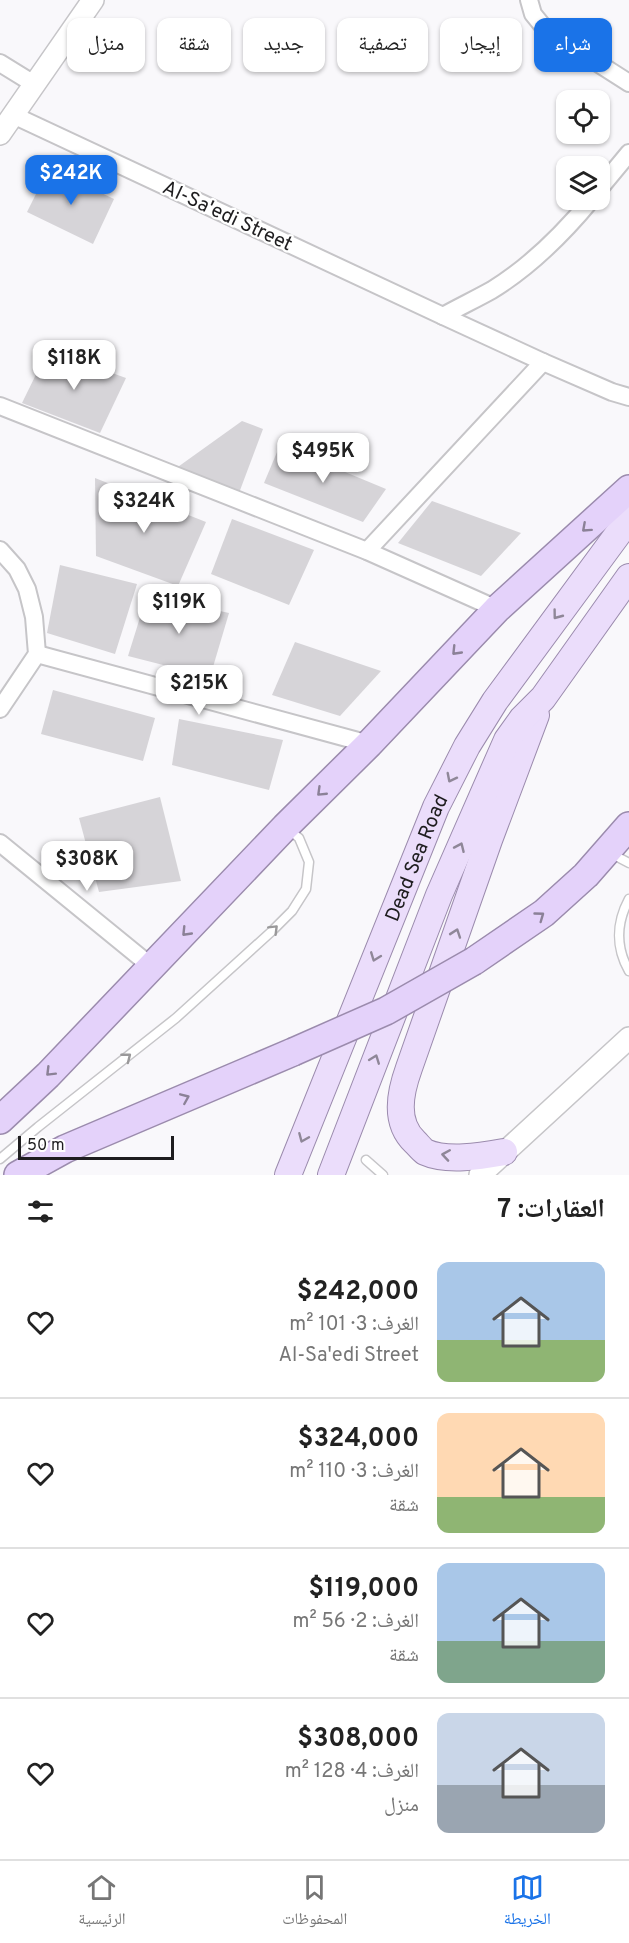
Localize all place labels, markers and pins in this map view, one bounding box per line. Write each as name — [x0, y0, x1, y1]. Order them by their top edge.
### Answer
pin: $242K — [29, 155, 113, 206]
pin: $118K — [32, 340, 116, 391]
pin: $495K — [281, 433, 365, 484]
pin: $324K — [102, 483, 186, 534]
pin: $119K — [137, 584, 221, 635]
pin: $215K — [157, 665, 241, 716]
pin: $308K — [45, 841, 129, 892]

